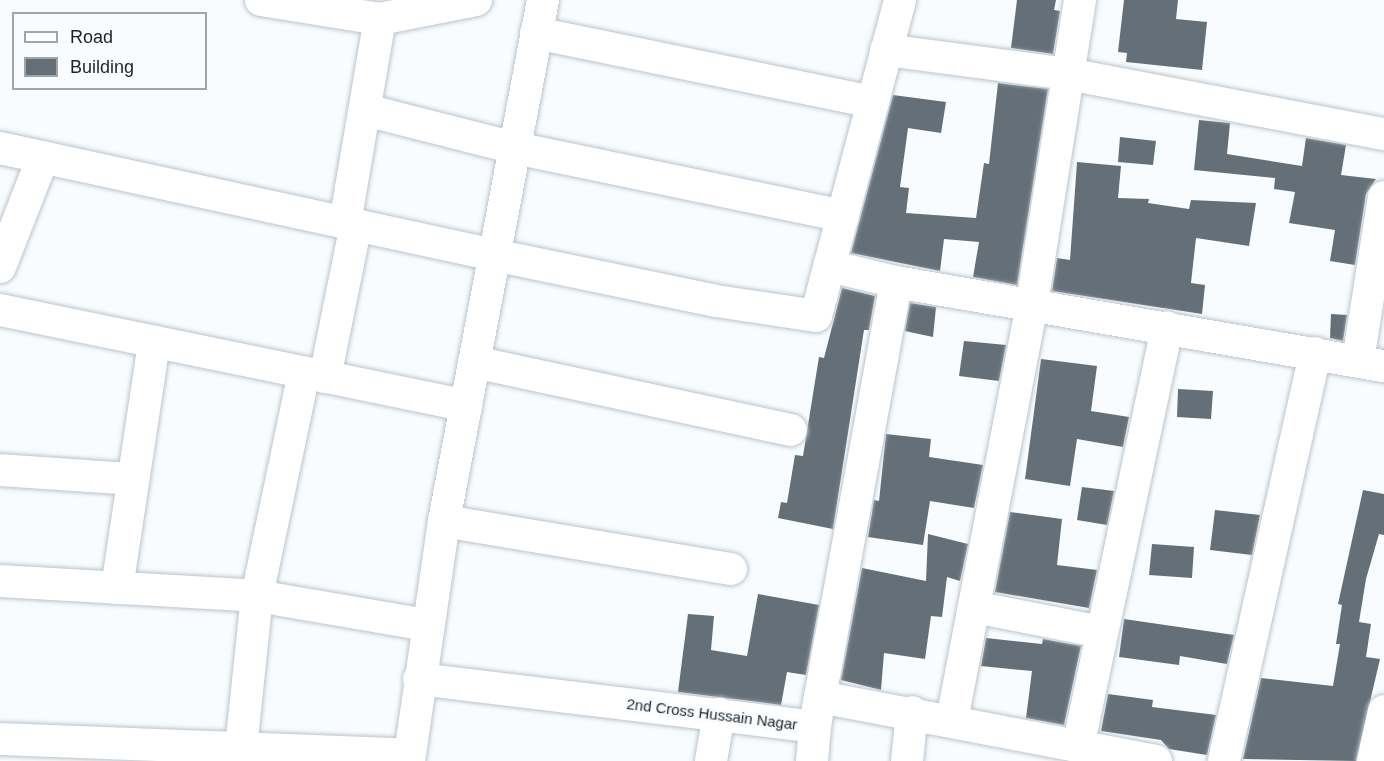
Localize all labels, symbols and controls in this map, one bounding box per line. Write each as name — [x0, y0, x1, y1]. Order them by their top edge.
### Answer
legend — [12, 12, 207, 90]
text: Road — [70, 27, 113, 47]
text: Building — [70, 57, 134, 77]
street label: 2nd Cross Hussain Nagar — [626, 695, 798, 733]

